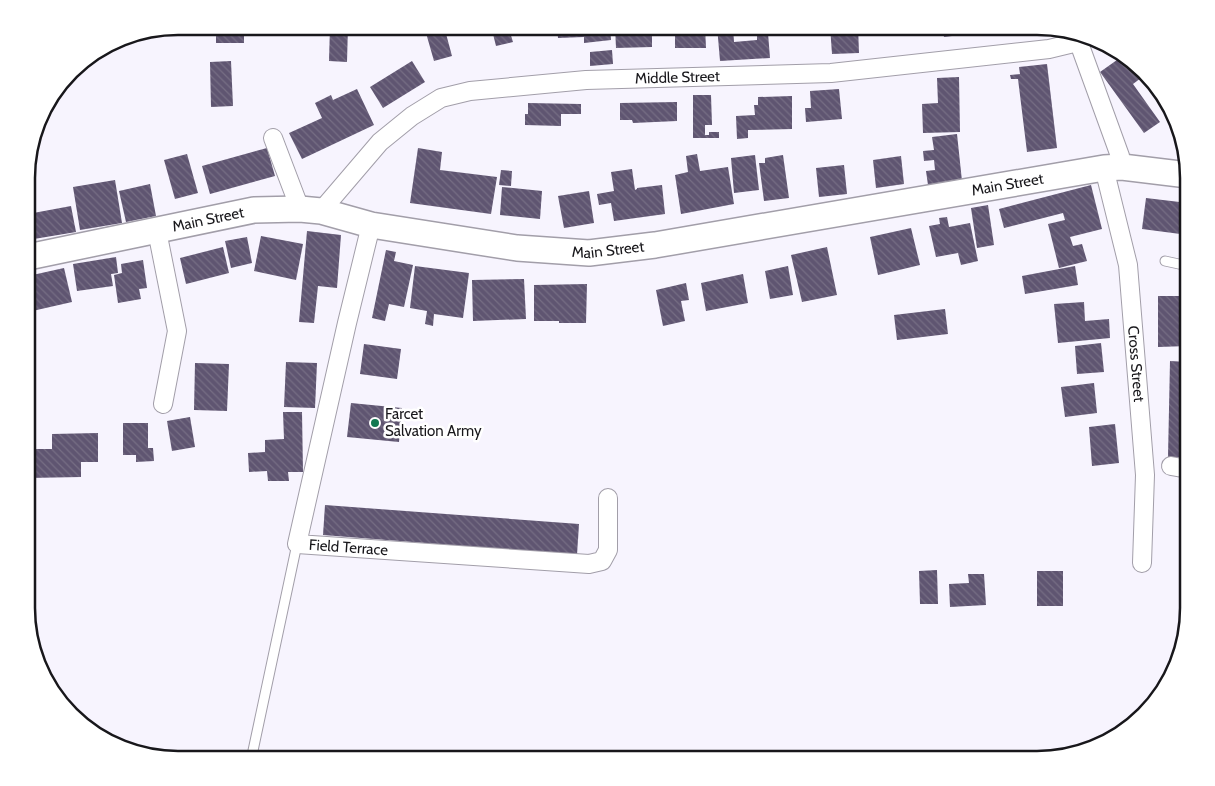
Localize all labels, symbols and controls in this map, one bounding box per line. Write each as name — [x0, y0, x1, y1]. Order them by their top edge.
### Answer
street label: Middle Street — [635, 67, 720, 88]
street label: Main Street — [970, 170, 1045, 200]
street label: Main Street — [171, 203, 246, 236]
street label: Main Street — [571, 237, 645, 262]
street label: Cross Street — [1124, 325, 1148, 403]
place label: Farcet Salvation Army — [385, 405, 482, 440]
marker: Farcet Salvation Army — [369, 417, 381, 429]
street label: Field Terrace — [308, 536, 389, 559]

